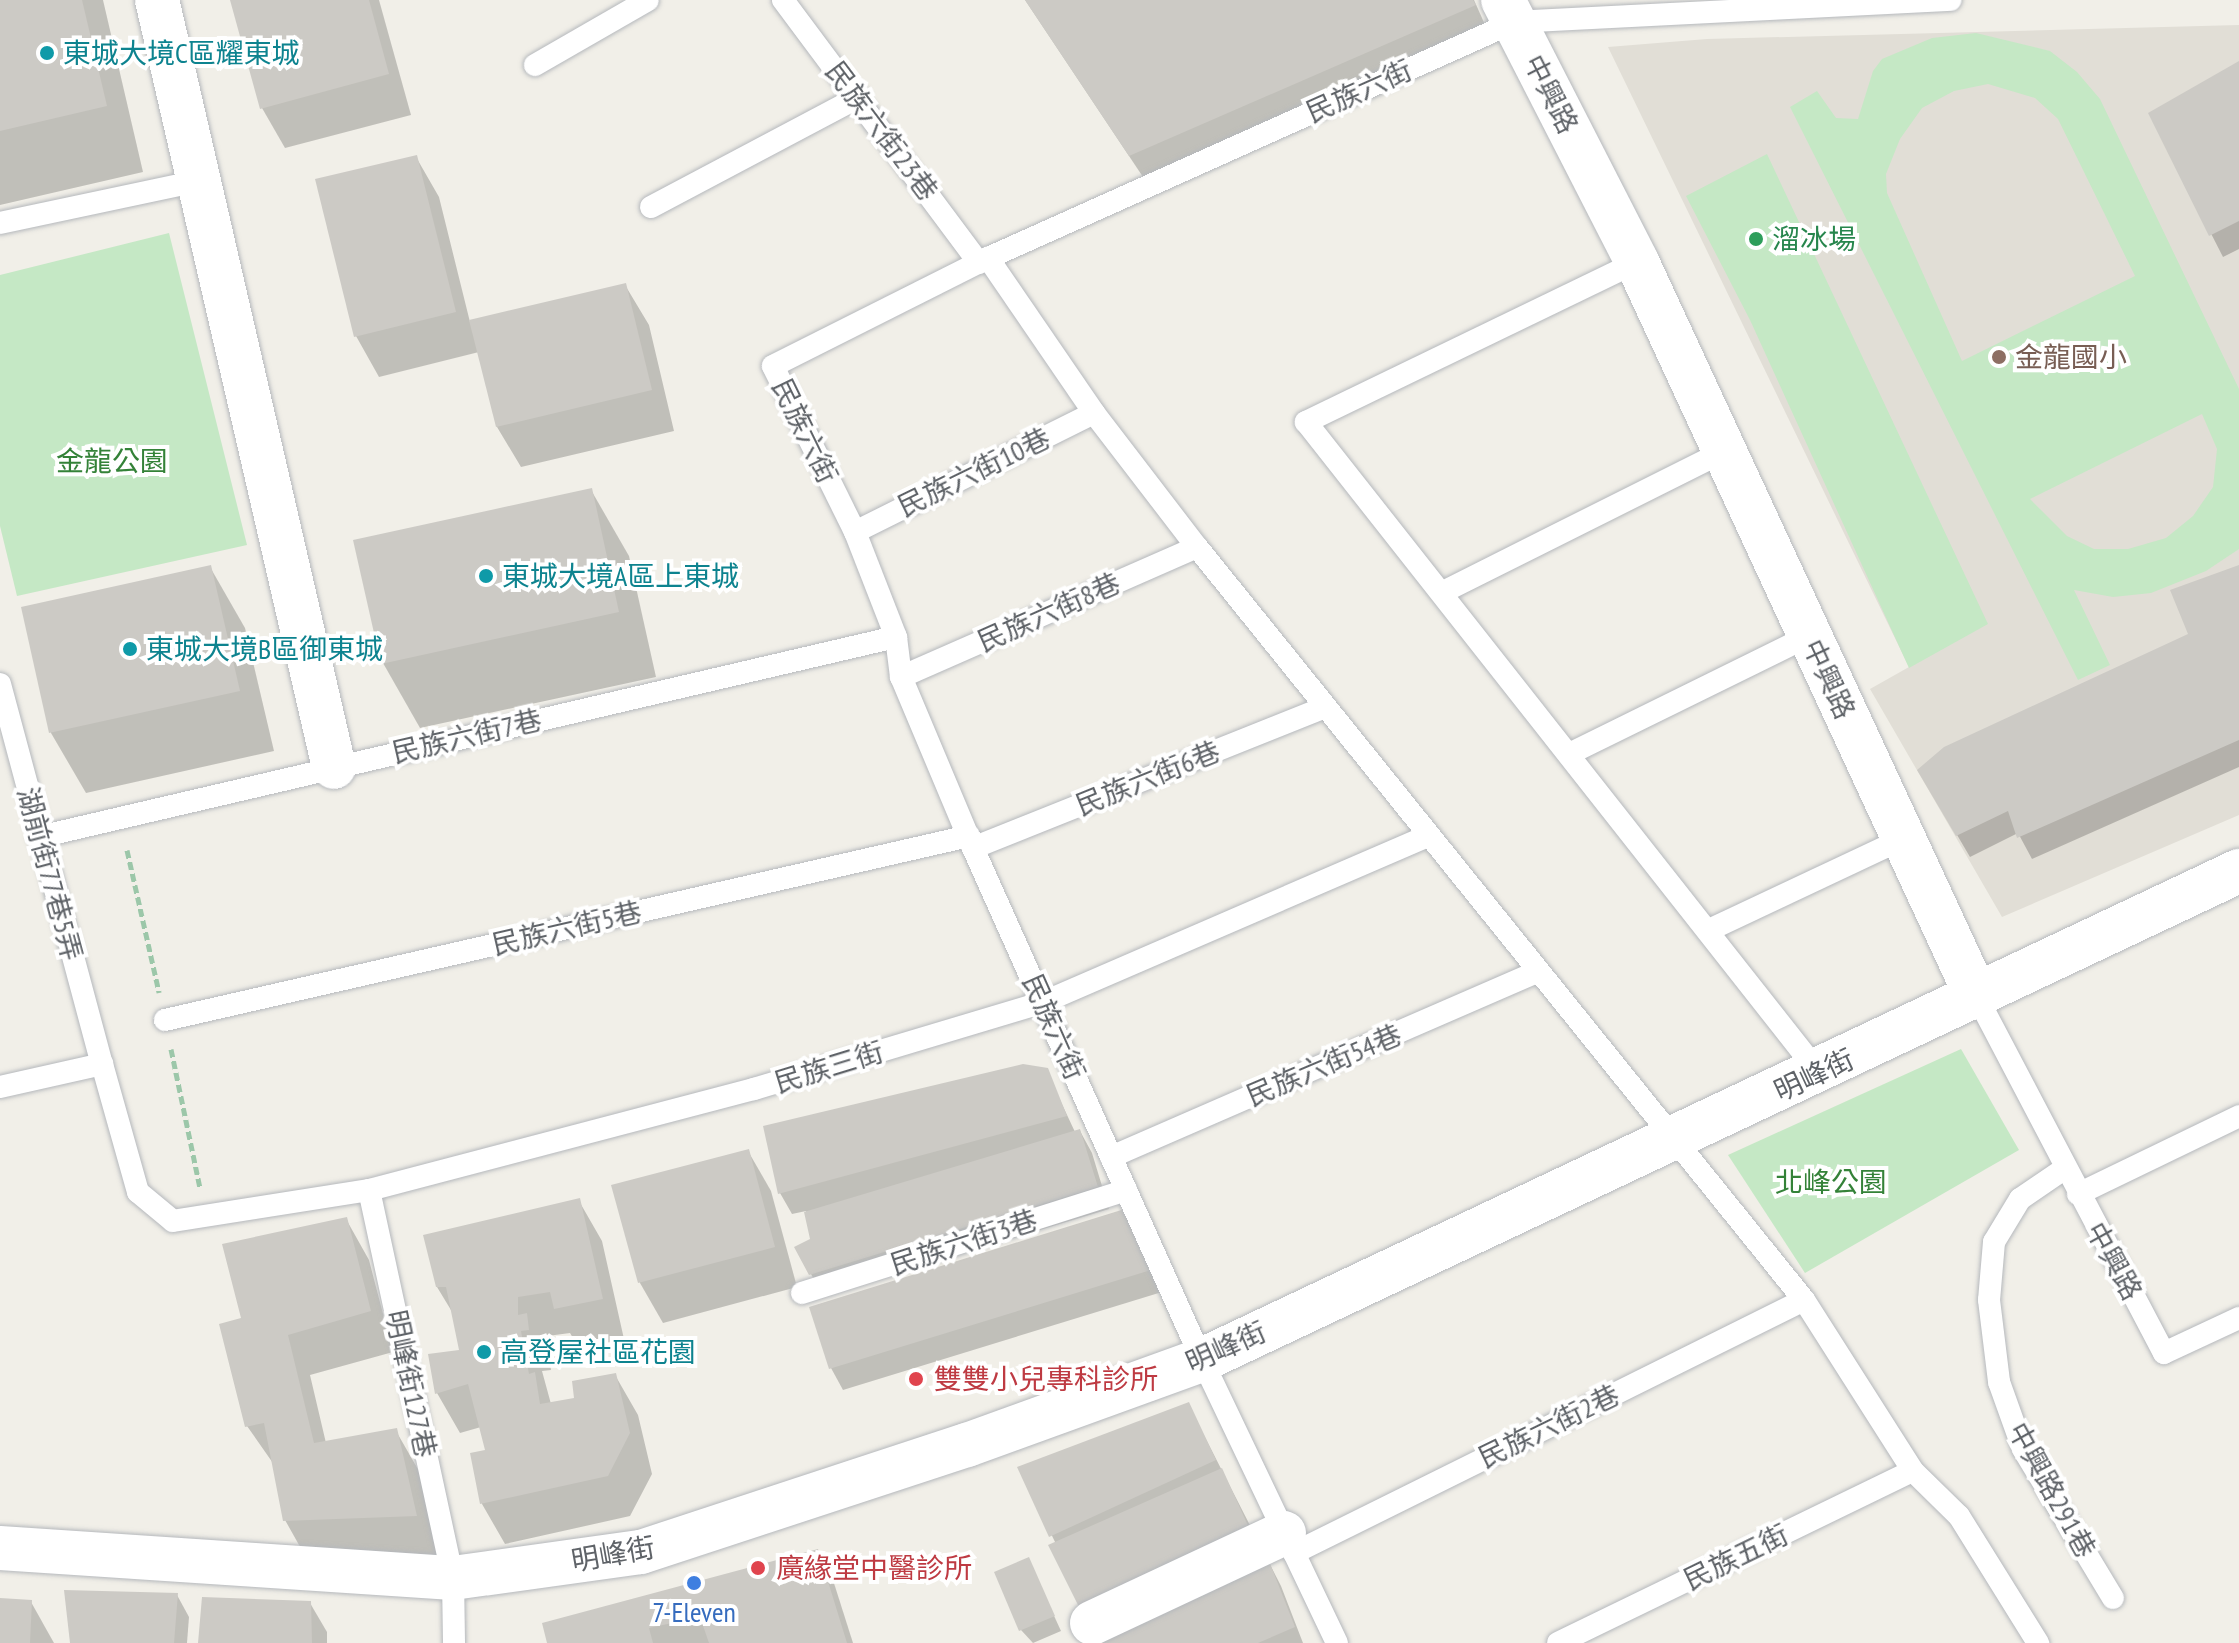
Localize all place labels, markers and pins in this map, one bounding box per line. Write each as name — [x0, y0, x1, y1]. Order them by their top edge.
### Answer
place label: 東城大境C區耀東城 — [63, 36, 300, 70]
marker: 東城大境C區耀東城 — [38, 44, 56, 62]
place label: 溜冰場 — [1772, 222, 1856, 256]
marker: 溜冰場 — [1747, 230, 1765, 248]
place label: 金龍國小 — [2015, 340, 2127, 374]
marker: 金龍國小 — [1990, 348, 2008, 366]
place label: 東城大境A區上東城 — [502, 559, 739, 593]
marker: 東城大境A區上東城 — [477, 567, 495, 585]
place label: 東城大境B區御東城 — [146, 632, 383, 666]
marker: 東城大境B區御東城 — [121, 640, 139, 658]
place label: 高登屋社區花園 — [500, 1335, 696, 1369]
marker: 高登屋社區花園 — [475, 1343, 493, 1361]
place label: 雙雙小兒專科診所 — [934, 1362, 1158, 1396]
marker: 雙雙小兒專科診所 — [905, 1368, 927, 1390]
place label: 廣緣堂中醫診所 — [776, 1551, 972, 1585]
marker: 廣緣堂中醫診所 — [747, 1557, 769, 1579]
marker: 7-Eleven — [685, 1574, 703, 1592]
place label: 7-Eleven — [652, 1595, 736, 1629]

